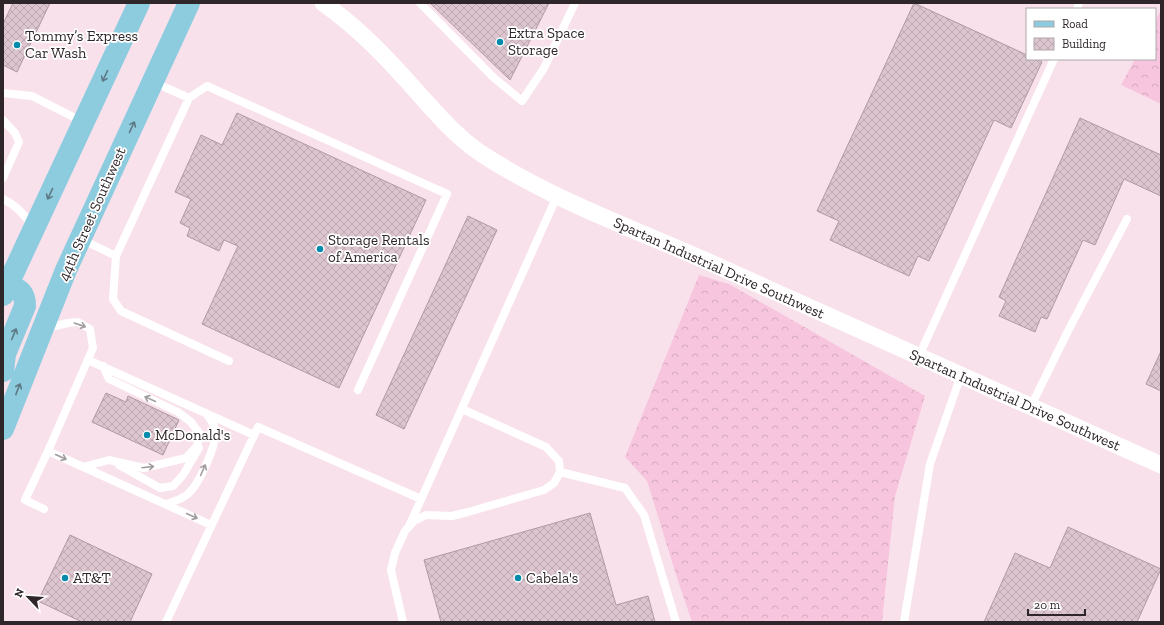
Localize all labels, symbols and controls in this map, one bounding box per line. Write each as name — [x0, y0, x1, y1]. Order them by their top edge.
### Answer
legend — [1026, 8, 1156, 60]
text: Road — [1062, 17, 1088, 31]
place label: Extra Space Storage — [508, 24, 585, 59]
place label: Tommy’s Express Car Wash — [25, 27, 138, 62]
marker: Extra Space Storage — [495, 37, 505, 47]
text: Building — [1062, 37, 1106, 51]
marker: Tommy’s Express Car Wash — [12, 40, 22, 50]
one-way arrow — [101, 70, 108, 82]
one-way arrow — [129, 122, 136, 134]
street label: 44th Street Southwest — [54, 144, 130, 284]
one-way arrow — [46, 188, 53, 200]
street label: Spartan Industrial Drive Southwest — [611, 213, 828, 323]
place label: Storage Rentals of America — [328, 231, 430, 266]
marker: Storage Rentals of America — [315, 244, 325, 254]
one-way arrow — [73, 321, 85, 329]
one-way arrow — [10, 328, 18, 340]
street label: Spartan Industrial Drive Southwest — [907, 345, 1124, 455]
one-way arrow — [15, 383, 23, 395]
one-way arrow — [145, 395, 157, 402]
place label: McDonald's — [155, 426, 230, 444]
marker: McDonald's — [142, 430, 152, 440]
one-way arrow — [54, 454, 66, 461]
one-way arrow — [141, 463, 154, 470]
one-way arrow — [200, 465, 207, 477]
one-way arrow — [186, 513, 198, 520]
place label: AT&T — [73, 569, 111, 587]
place label: Cabela's — [526, 569, 578, 587]
marker: AT&T — [60, 573, 70, 583]
marker: Cabela's — [513, 573, 523, 583]
north arrow — [8, 577, 48, 617]
text: N — [12, 586, 27, 600]
scale bar — [1028, 591, 1085, 617]
text: 20 m — [1034, 598, 1061, 612]

